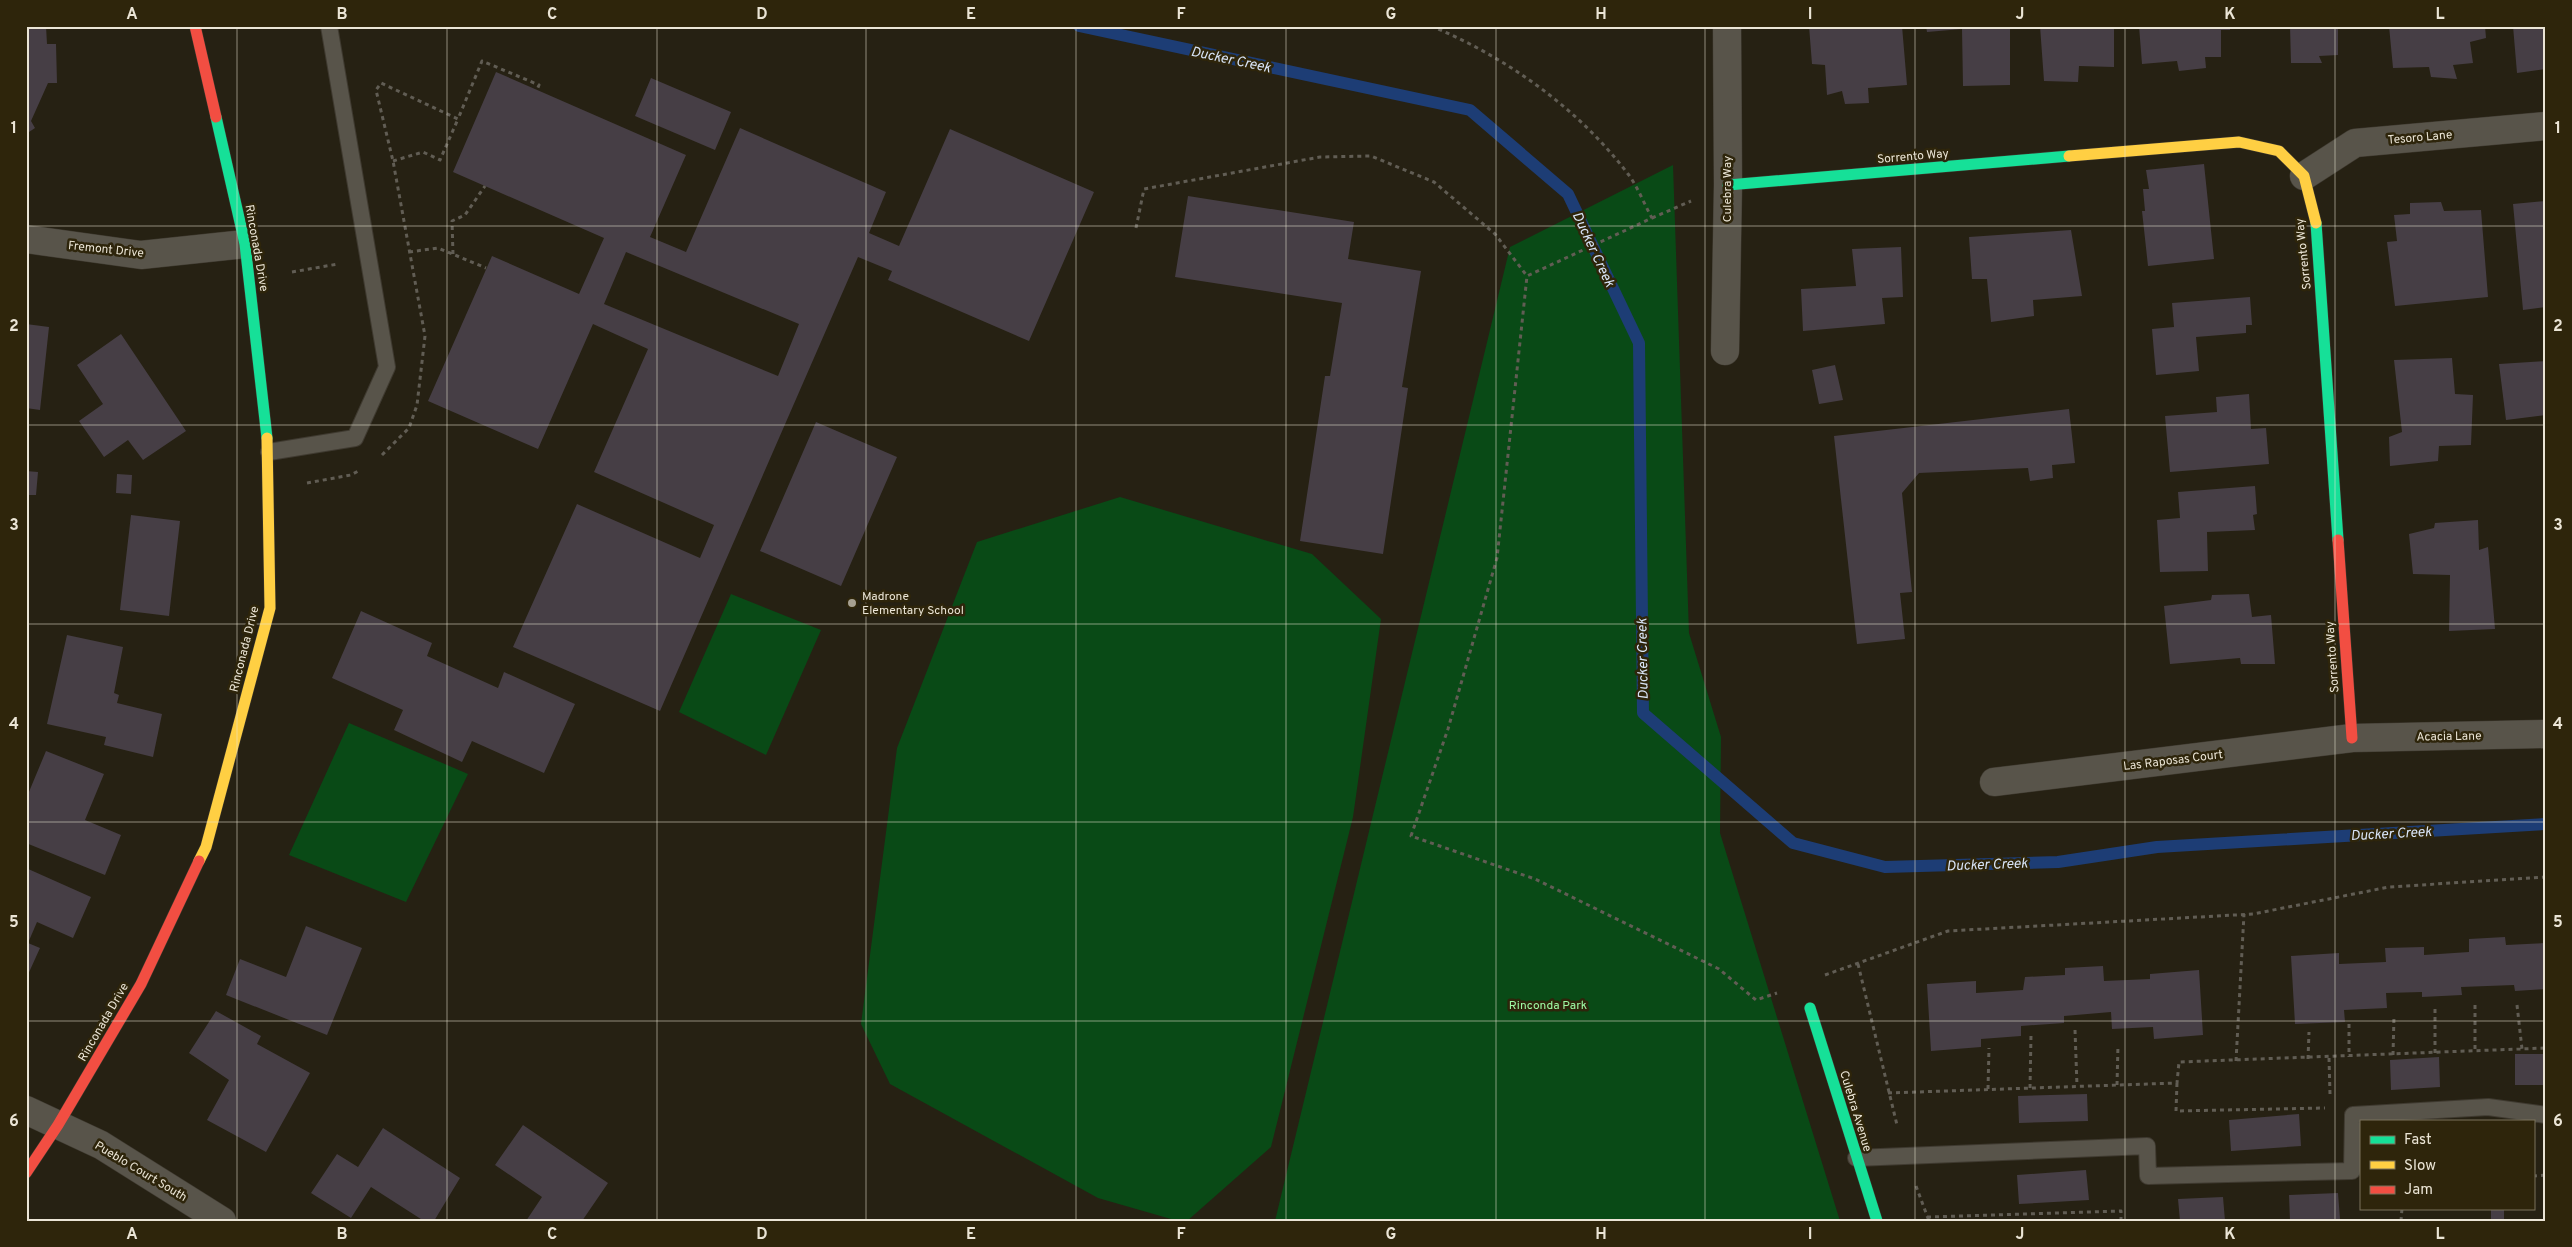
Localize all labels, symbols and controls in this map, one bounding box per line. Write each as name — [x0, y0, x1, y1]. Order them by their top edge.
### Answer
text: A — [126, 5, 138, 25]
text: B — [336, 5, 348, 25]
text: C — [547, 5, 557, 25]
text: D — [756, 5, 768, 25]
text: E — [966, 5, 976, 25]
text: F — [1176, 5, 1186, 25]
text: G — [1386, 5, 1396, 25]
text: H — [1595, 5, 1607, 25]
text: I — [1808, 5, 1812, 25]
text: J — [2016, 5, 2024, 25]
text: K — [2224, 5, 2236, 25]
text: L — [2435, 5, 2445, 25]
water label: Ducker Creek — [1189, 44, 1273, 77]
text: 1 — [11, 119, 17, 139]
text: 1 — [2555, 119, 2561, 139]
street label: Tesoro Lane — [2387, 127, 2453, 149]
street label: Sorrento Way — [1877, 146, 1950, 168]
street label: Culebra Way — [1720, 156, 1736, 222]
street label: Rinconada Drive — [240, 203, 272, 293]
water label: Ducker Creek — [1568, 209, 1618, 291]
street label: Sorrento Way — [2292, 217, 2316, 290]
street label: Fremont Drive — [67, 238, 145, 262]
text: 2 — [9, 317, 19, 337]
text: 2 — [2553, 317, 2563, 337]
text: 3 — [9, 516, 19, 536]
text: 3 — [2553, 516, 2563, 536]
place label: Madrone Elementary School — [862, 589, 964, 619]
marker: Madrone Elementary School — [846, 597, 858, 609]
street label: Rinconada Drive — [227, 604, 263, 694]
water label: Ducker Creek — [1634, 617, 1653, 700]
street label: Sorrento Way — [2323, 621, 2343, 693]
text: 4 — [9, 715, 19, 735]
text: 4 — [2553, 715, 2563, 735]
street label: Acacia Lane — [2416, 728, 2482, 746]
street label: Las Raposas Court — [2122, 747, 2224, 775]
water label: Ducker Creek — [2350, 824, 2433, 845]
water label: Ducker Creek — [1946, 856, 2029, 875]
text: 5 — [9, 913, 19, 933]
text: 5 — [2553, 913, 2563, 933]
street label: Rinconada Drive — [75, 980, 133, 1065]
park label: Rinconda Park — [1509, 998, 1587, 1014]
street label: Culebra Avenue — [1835, 1069, 1875, 1154]
text: 6 — [9, 1112, 19, 1132]
text: 6 — [2553, 1112, 2563, 1132]
legend — [2360, 1120, 2534, 1210]
text: Fast — [2404, 1131, 2432, 1150]
street label: Pueblo Court South — [91, 1138, 190, 1206]
text: Slow — [2404, 1157, 2436, 1176]
text: Jam — [2404, 1181, 2433, 1200]
text: A — [126, 1225, 138, 1245]
text: B — [336, 1225, 348, 1245]
text: C — [547, 1225, 557, 1245]
text: D — [756, 1225, 768, 1245]
text: E — [966, 1225, 976, 1245]
text: F — [1176, 1225, 1186, 1245]
text: G — [1386, 1225, 1396, 1245]
text: H — [1595, 1225, 1607, 1245]
text: I — [1808, 1225, 1812, 1245]
text: J — [2016, 1225, 2024, 1245]
text: K — [2224, 1225, 2236, 1245]
text: L — [2435, 1225, 2445, 1245]

